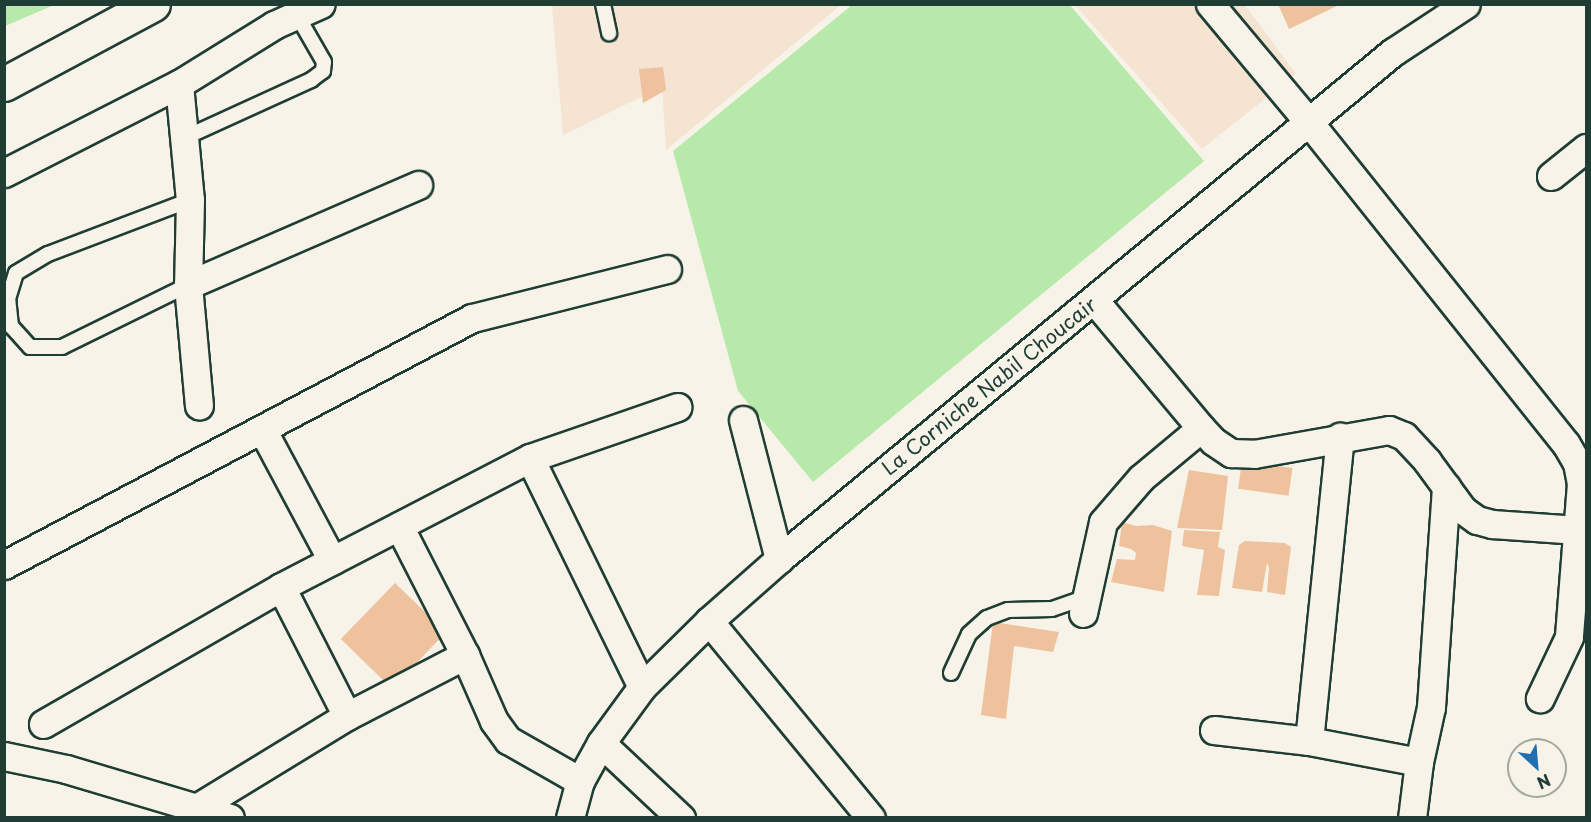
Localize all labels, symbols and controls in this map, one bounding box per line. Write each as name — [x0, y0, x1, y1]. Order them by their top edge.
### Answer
street label: La Corniche Nabil Choucair — [877, 292, 1101, 480]
north arrow — [1507, 738, 1567, 798]
text: N — [1533, 769, 1555, 796]

